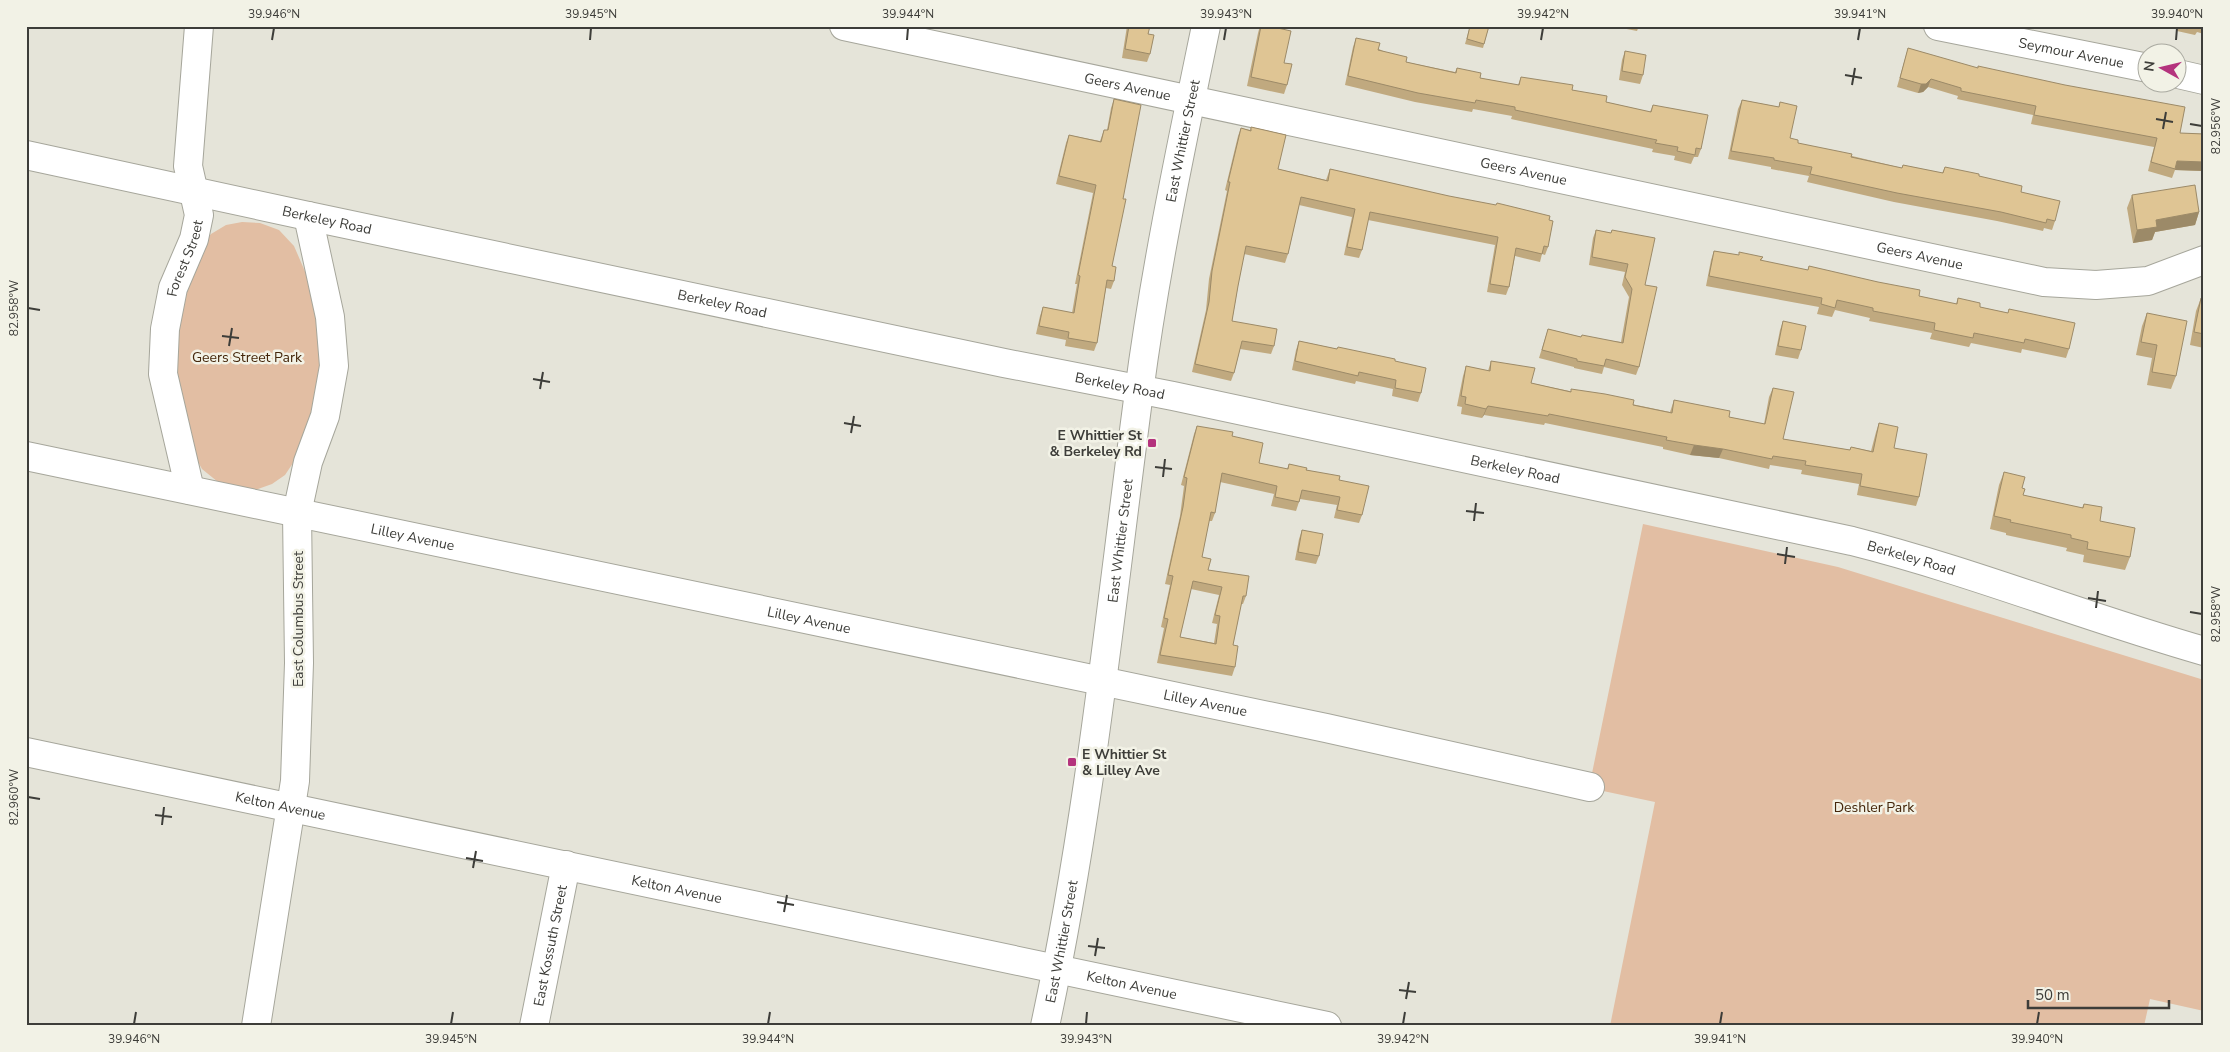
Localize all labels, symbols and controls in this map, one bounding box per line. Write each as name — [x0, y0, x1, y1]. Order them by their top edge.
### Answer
text: 39.946°N — [248, 6, 300, 22]
text: 39.945°N — [565, 6, 617, 22]
text: 39.944°N — [882, 6, 934, 22]
text: 39.943°N — [1200, 6, 1252, 22]
text: 39.942°N — [1517, 6, 1569, 22]
text: 39.941°N — [1834, 6, 1886, 22]
text: 39.940°N — [2151, 6, 2203, 22]
street label: Seymour Avenue — [2017, 33, 2126, 73]
north arrow — [2138, 42, 2188, 92]
text: N — [2139, 60, 2160, 73]
street label: Geers Avenue — [1082, 69, 1173, 105]
street label: East Whittier Street — [1161, 78, 1205, 204]
text: 82.956°W — [2208, 98, 2224, 154]
street label: Geers Avenue — [1479, 153, 1569, 190]
street label: Berkeley Road — [280, 202, 373, 239]
street label: Forest Street — [163, 218, 208, 298]
street label: Geers Avenue — [1875, 238, 1965, 274]
text: 82.958°W — [6, 280, 22, 336]
street label: Berkeley Road — [676, 285, 769, 323]
park label: Geers Street Park — [192, 348, 303, 367]
street label: Berkeley Road — [1073, 368, 1166, 404]
place label: E Whittier St & Berkeley Rd — [1050, 426, 1143, 461]
marker: E Whittier St & Berkeley Rd — [1146, 437, 1158, 449]
street label: Berkeley Road — [1469, 451, 1562, 488]
street label: East Whittier Street — [1103, 478, 1138, 604]
street label: Lilley Avenue — [369, 519, 456, 555]
street label: Berkeley Road — [1865, 536, 1958, 580]
street label: East Columbus Street — [289, 551, 308, 687]
text: 82.958°W — [2208, 586, 2224, 642]
street label: Lilley Avenue — [765, 602, 852, 638]
street label: Lilley Avenue — [1162, 685, 1249, 721]
place label: E Whittier St & Lilley Ave — [1082, 745, 1167, 780]
marker: E Whittier St & Lilley Ave — [1066, 756, 1078, 768]
text: 82.960°W — [6, 769, 22, 825]
street label: Kelton Avenue — [233, 787, 327, 825]
park label: Deshler Park — [1834, 798, 1915, 817]
street label: Kelton Avenue — [630, 871, 724, 908]
street label: East Whittier Street — [1041, 879, 1083, 1005]
street label: East Kossuth Street — [529, 883, 572, 1008]
street label: Kelton Avenue — [1085, 967, 1179, 1004]
scale bar — [2028, 977, 2169, 1009]
text: 50 m — [2035, 985, 2070, 1005]
text: 39.946°N — [108, 1031, 160, 1047]
text: 39.945°N — [425, 1031, 477, 1047]
text: 39.944°N — [742, 1031, 794, 1047]
text: 39.943°N — [1060, 1031, 1112, 1047]
text: 39.942°N — [1377, 1031, 1429, 1047]
text: 39.941°N — [1694, 1031, 1746, 1047]
text: 39.940°N — [2011, 1031, 2063, 1047]

